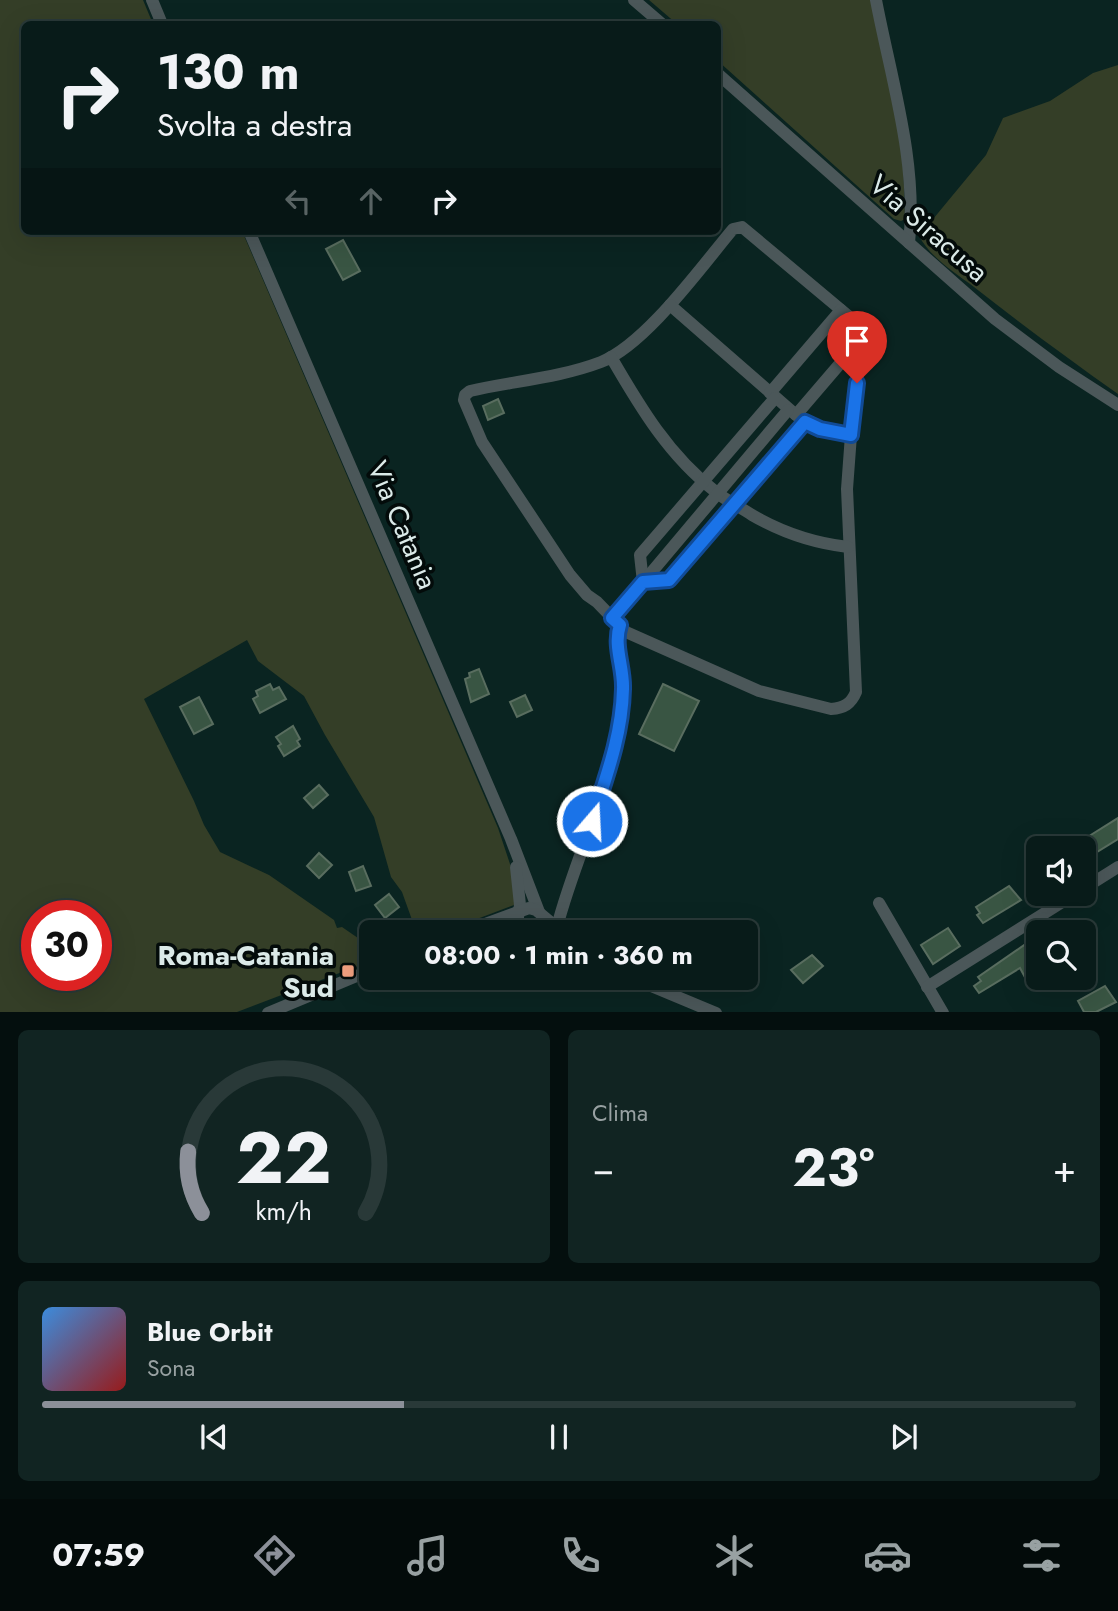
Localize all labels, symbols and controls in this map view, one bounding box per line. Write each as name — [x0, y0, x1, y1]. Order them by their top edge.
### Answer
text: 130 m — [157, 37, 300, 107]
icon: right — [42, 49, 133, 140]
text: Svolta a destra — [157, 102, 352, 148]
street label: Via Siracusa — [860, 165, 997, 292]
icon: left — [279, 182, 317, 220]
icon: ahead — [352, 182, 390, 220]
icon: right — [425, 182, 463, 220]
pin — [827, 311, 887, 383]
icon: arrive — [838, 322, 876, 360]
street label: Via Catania — [357, 455, 448, 596]
position arrow — [555, 784, 629, 858]
map controls — [1026, 836, 1096, 990]
button: sound — [1026, 836, 1096, 906]
speed limit sign: 30 — [21, 900, 112, 991]
button: search — [1026, 920, 1096, 990]
place label: Roma-Catania Sud — [157, 935, 334, 1008]
text: 08:00 · 1 min · 360 m — [424, 936, 693, 974]
marker: Roma-Catania Sud — [340, 963, 356, 979]
text: Clima — [592, 1096, 648, 1130]
text: 22 — [236, 1105, 332, 1210]
text: 23° — [793, 1130, 874, 1206]
text: − — [592, 1141, 614, 1196]
text: + — [1053, 1141, 1076, 1196]
text: km/h — [256, 1192, 312, 1228]
text: Blue Orbit — [147, 1313, 272, 1351]
text: Sona — [147, 1351, 195, 1385]
icon: previous — [195, 1418, 233, 1456]
icon: pause — [540, 1418, 578, 1456]
icon: next — [885, 1418, 923, 1456]
icon: directions — [250, 1531, 299, 1580]
icon: music — [403, 1531, 452, 1580]
icon: phone — [556, 1531, 605, 1580]
icon: climate — [710, 1531, 759, 1580]
icon: car — [863, 1531, 912, 1580]
icon: filters — [1017, 1531, 1066, 1580]
text: 07:59 — [52, 1532, 145, 1578]

